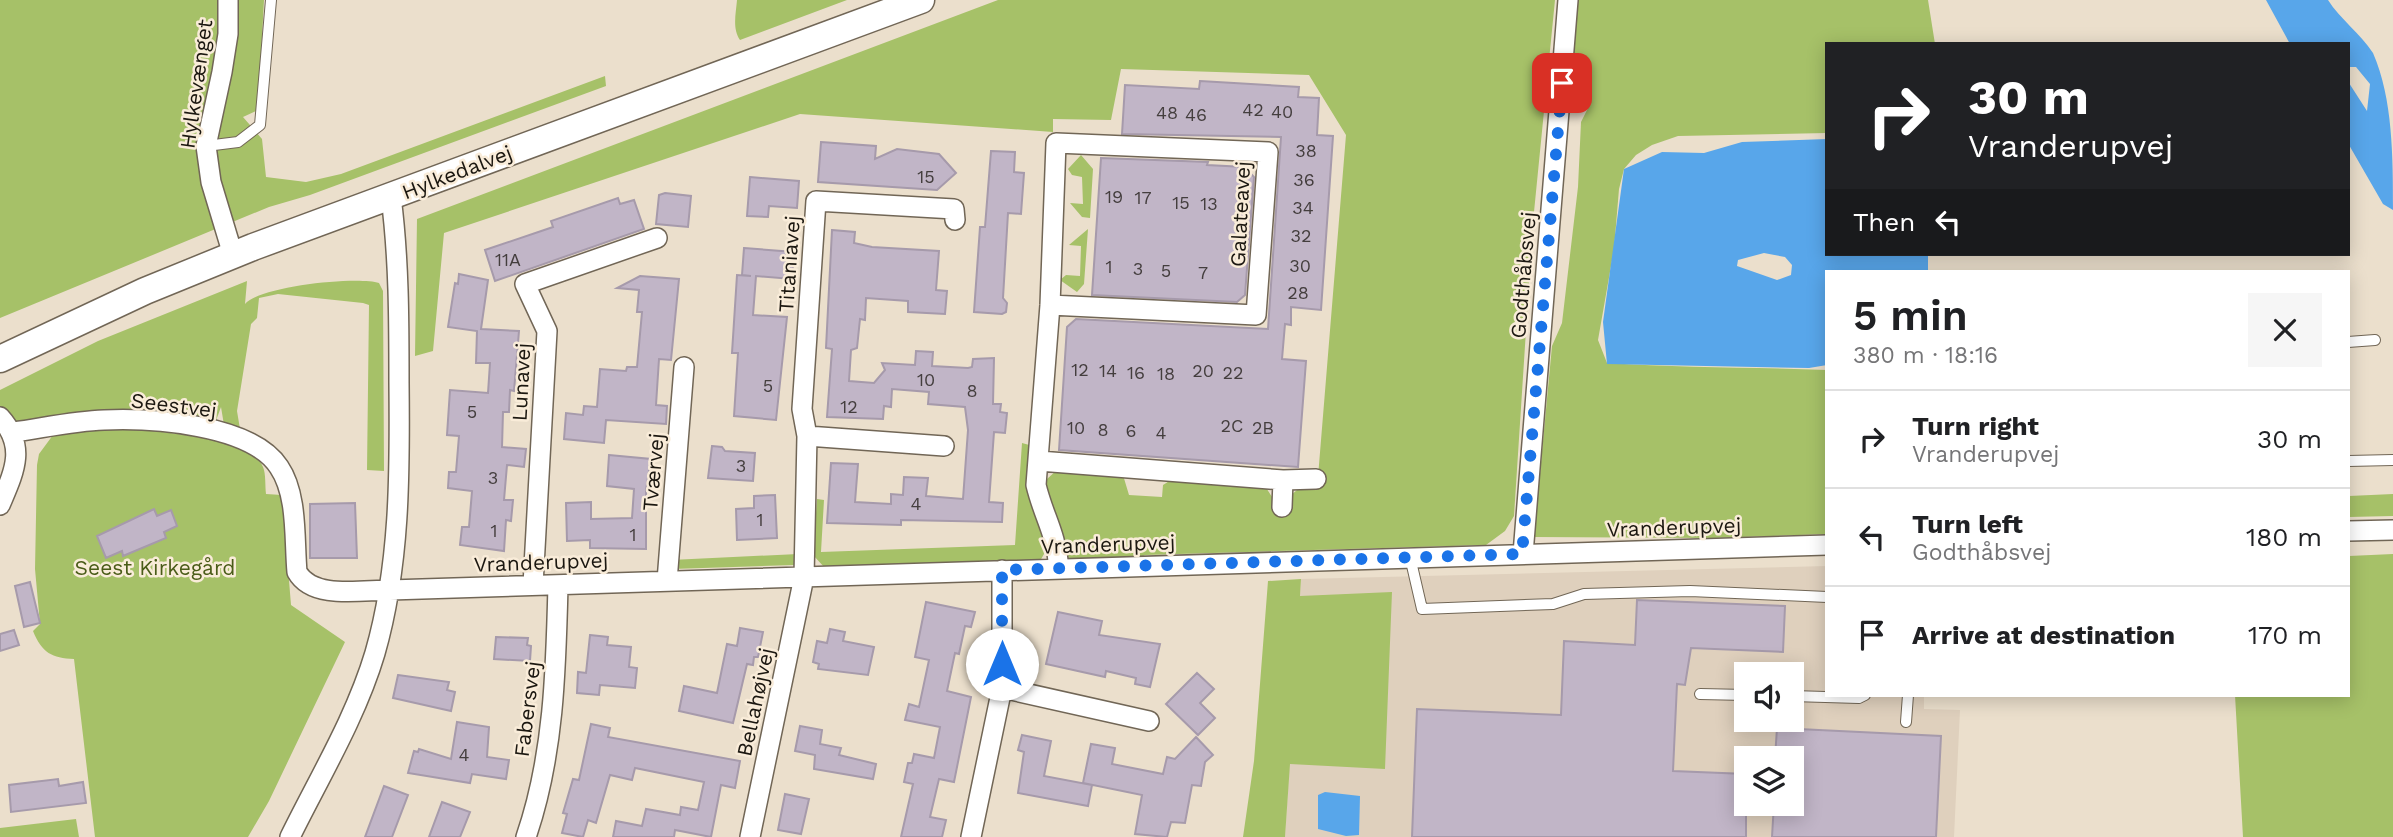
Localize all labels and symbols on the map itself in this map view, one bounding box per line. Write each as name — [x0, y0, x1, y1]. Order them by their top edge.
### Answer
street label: Hylkevænget — [175, 18, 217, 150]
pin — [1532, 53, 1592, 113]
house number: 42 — [1242, 99, 1264, 120]
house number: 40 — [1271, 101, 1293, 122]
house number: 48 — [1156, 102, 1178, 123]
house number: 46 — [1185, 104, 1207, 125]
street label: Hylkedalvej — [398, 140, 516, 204]
house number: 38 — [1295, 140, 1317, 161]
street label: Galateavej — [1225, 160, 1255, 268]
house number: 15 — [917, 166, 935, 187]
house number: 36 — [1293, 169, 1315, 190]
house number: 19 — [1105, 186, 1123, 207]
house number: 17 — [1134, 187, 1152, 208]
house number: 15 — [1172, 192, 1190, 213]
house number: 13 — [1200, 193, 1218, 214]
house number: 34 — [1292, 197, 1314, 218]
street label: Godthåbsvej — [1505, 211, 1541, 339]
street label: Titaniavej — [773, 215, 805, 313]
house number: 32 — [1291, 225, 1312, 246]
house number: 11A — [495, 249, 521, 270]
house number: 30 — [1289, 255, 1311, 276]
house number: 1 — [1105, 256, 1113, 277]
house number: 3 — [1133, 258, 1143, 279]
house number: 5 — [1161, 260, 1171, 281]
house number: 7 — [1198, 262, 1208, 283]
house number: 28 — [1287, 282, 1309, 303]
street label: Lunavej — [506, 342, 536, 422]
house number: 12 — [1071, 359, 1089, 380]
house number: 14 — [1099, 360, 1117, 381]
house number: 20 — [1192, 360, 1214, 381]
house number: 16 — [1127, 362, 1145, 383]
house number: 22 — [1223, 362, 1244, 383]
house number: 18 — [1157, 363, 1175, 384]
house number: 10 — [917, 369, 935, 390]
house number: 5 — [763, 375, 773, 396]
house number: 8 — [966, 380, 978, 401]
street label: Seestvej — [130, 387, 218, 423]
house number: 12 — [840, 396, 858, 417]
house number: 5 — [467, 401, 477, 422]
house number: 2C — [1221, 415, 1243, 436]
house number: 10 — [1067, 417, 1085, 438]
house number: 2B — [1252, 417, 1274, 438]
house number: 8 — [1097, 419, 1109, 440]
house number: 6 — [1126, 420, 1136, 441]
house number: 4 — [1156, 422, 1167, 443]
street label: Tværvej — [637, 432, 669, 512]
house number: 3 — [736, 455, 746, 476]
house number: 3 — [488, 467, 498, 488]
house number: 4 — [911, 493, 922, 514]
house number: 1 — [756, 509, 764, 530]
street label: Vranderupvej — [1606, 512, 1742, 542]
house number: 1 — [490, 520, 498, 541]
house number: 1 — [629, 524, 637, 545]
street label: Vranderupvej — [1040, 529, 1176, 559]
street label: Vranderupvej — [473, 547, 609, 577]
park label: Seest Kirkegård — [75, 555, 235, 580]
position arrow — [965, 627, 1039, 701]
street label: Bellahøjvej — [731, 645, 779, 759]
street label: Fabersvej — [509, 660, 545, 758]
house number: 4 — [459, 744, 470, 765]

